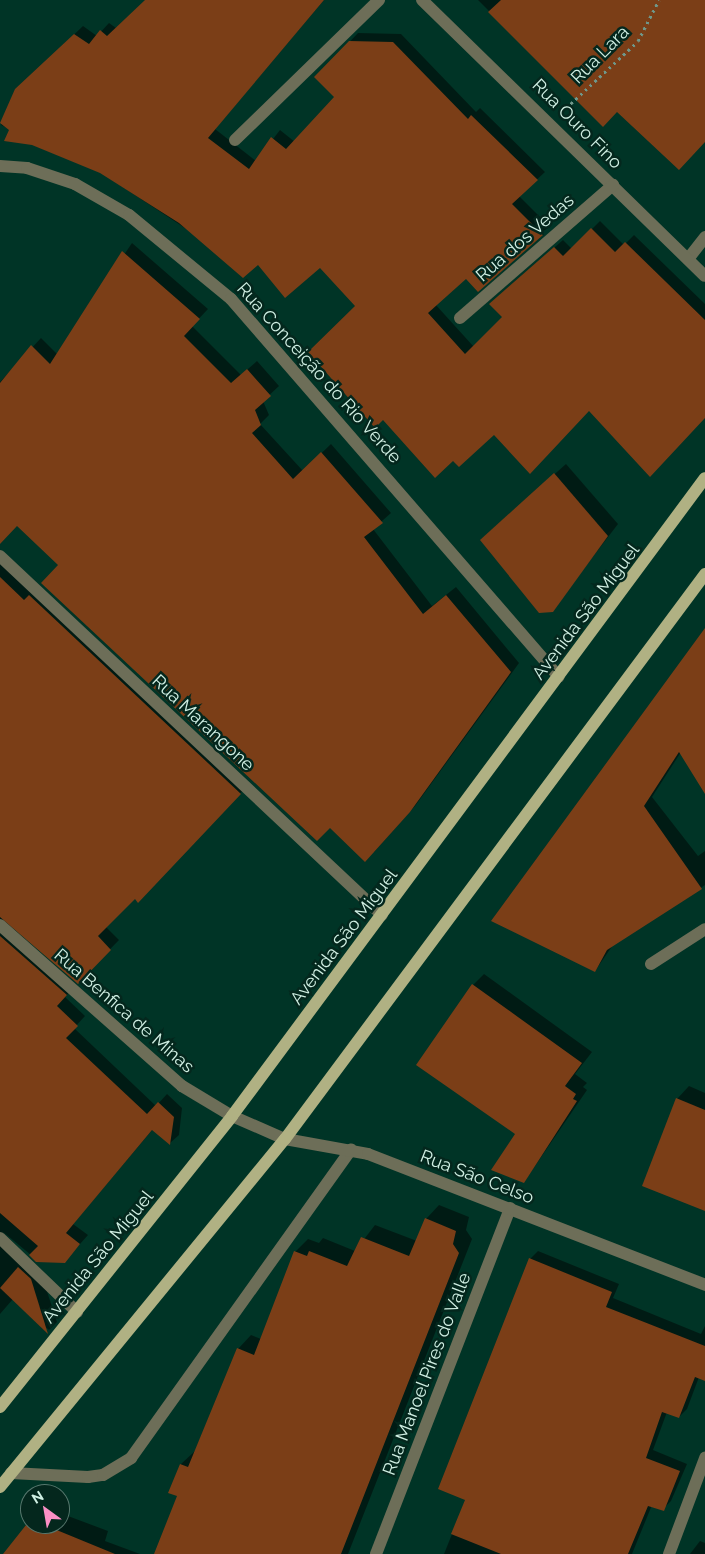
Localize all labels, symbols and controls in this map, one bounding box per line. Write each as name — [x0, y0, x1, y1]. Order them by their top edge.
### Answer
street label: Rua Lara — [567, 22, 633, 88]
street label: Rua Ouro Fino — [528, 75, 626, 173]
street label: Rua dos Vedas — [471, 189, 579, 287]
street label: Rua Conceição do Rio Verde — [232, 278, 406, 468]
street label: Avenida São Miguel — [528, 540, 644, 684]
street label: Rua Marangone — [147, 670, 259, 776]
street label: Avenida São Miguel — [286, 865, 402, 1009]
street label: Rua Benfica de Minas — [50, 944, 198, 1078]
street label: Rua São Celso — [417, 1145, 537, 1209]
street label: Avenida São Miguel — [38, 1186, 158, 1328]
street label: Rua Manoel Pires do Valle — [378, 1269, 476, 1479]
north arrow — [20, 1484, 70, 1534]
text: N — [29, 1488, 46, 1507]

